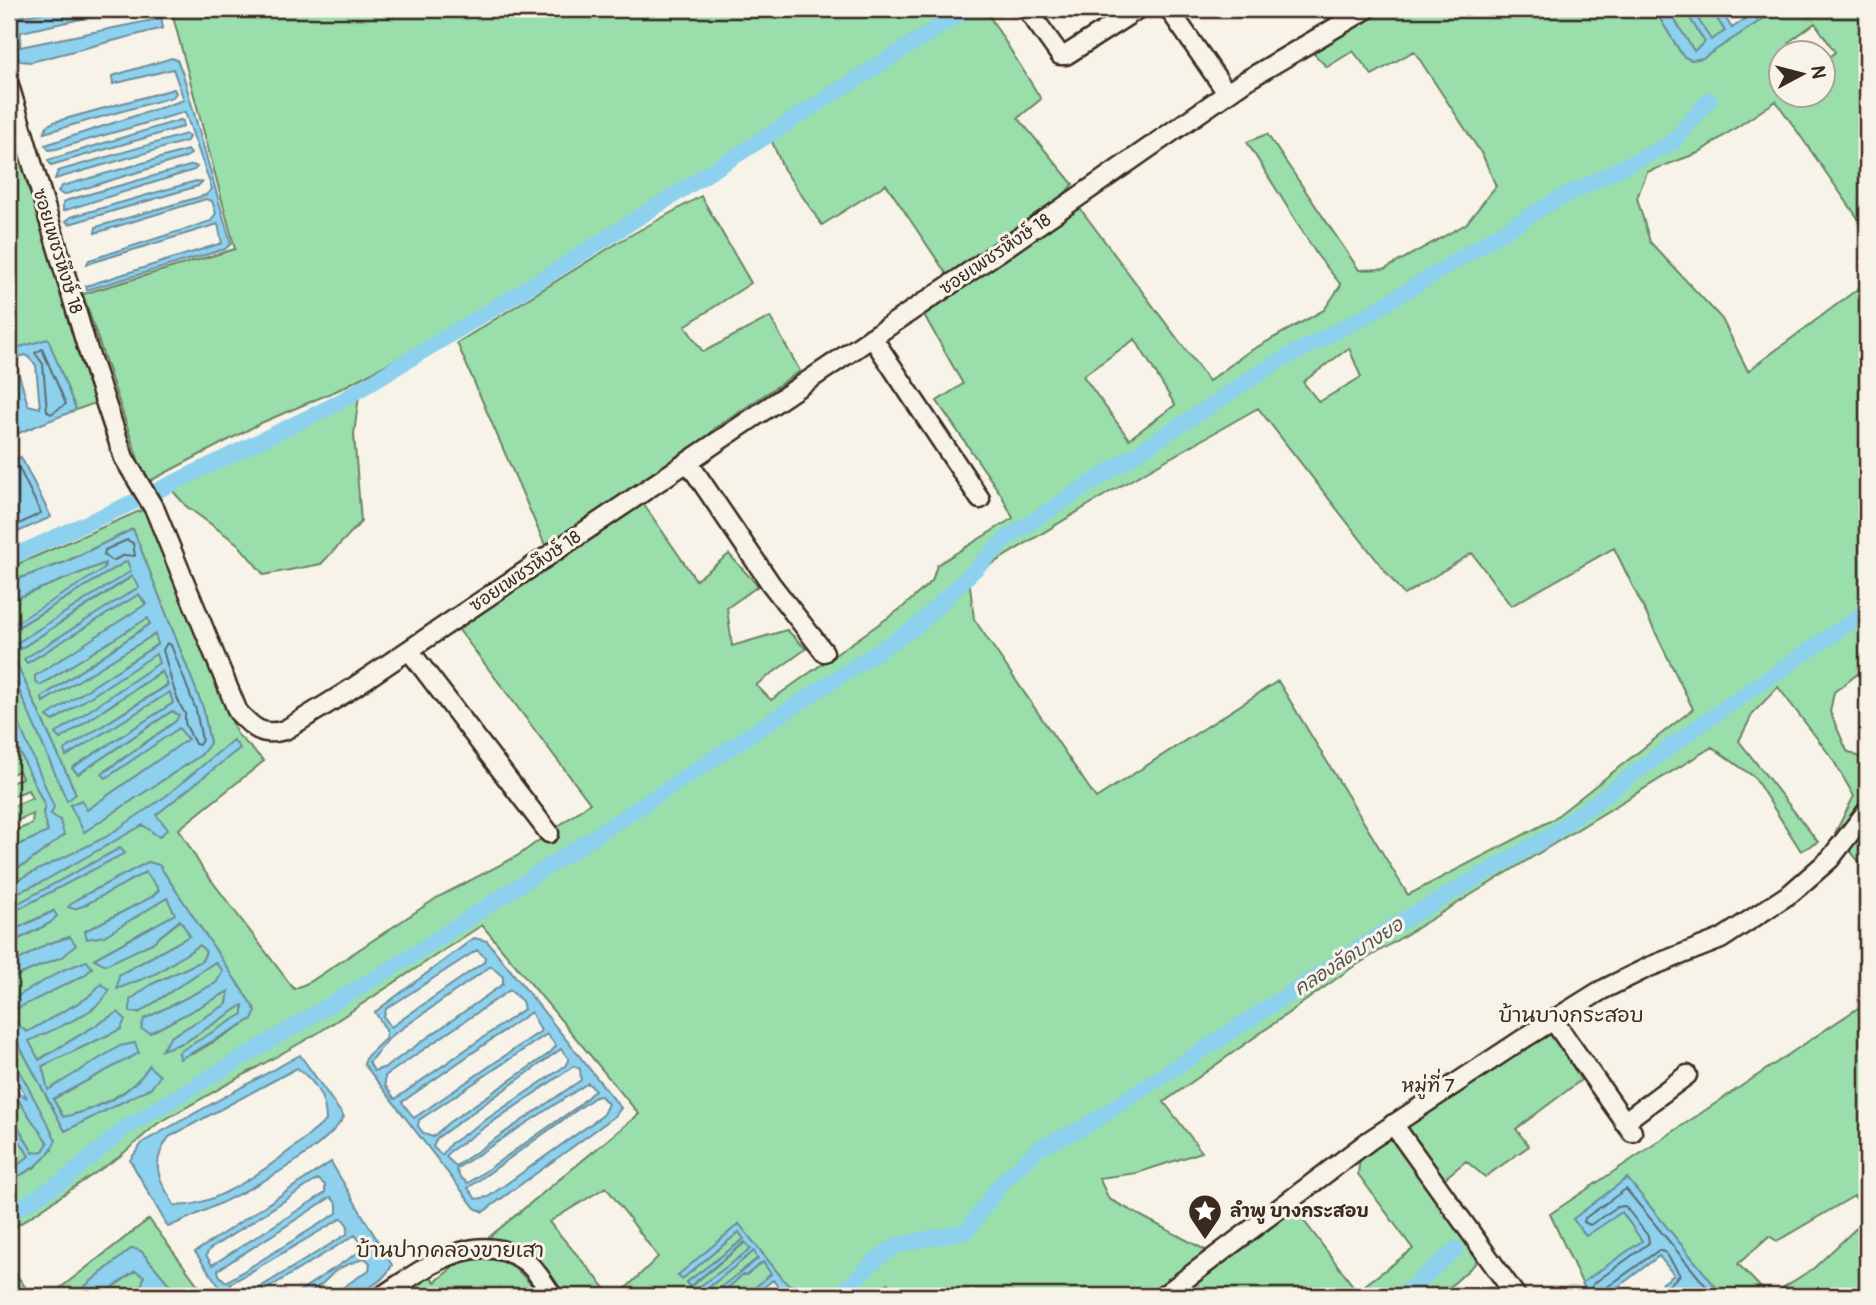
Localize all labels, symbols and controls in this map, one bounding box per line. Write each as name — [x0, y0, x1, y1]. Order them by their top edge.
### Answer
north arrow — [1768, 38, 1838, 108]
text: N — [1805, 64, 1831, 80]
street label: ซอยเพชรหึงษ์ 18 — [28, 185, 89, 317]
street label: ซอยเพชรหึงษ์ 18 — [934, 207, 1056, 300]
street label: ซอยเพชรหึงษ์ 18 — [464, 524, 586, 617]
water label: คลองลัดบางยอ — [1289, 912, 1408, 1001]
district label: บ้านบางกระสอบ — [1498, 1002, 1644, 1029]
district label: หมู่ที่ 7 — [1402, 1068, 1454, 1100]
place icon: ลำพู บางกระสอบ — [1186, 1192, 1224, 1241]
place label: ลำพู บางกระสอบ — [1230, 1200, 1369, 1224]
district label: บ้านปากคลองขายเสา — [356, 1237, 544, 1264]

